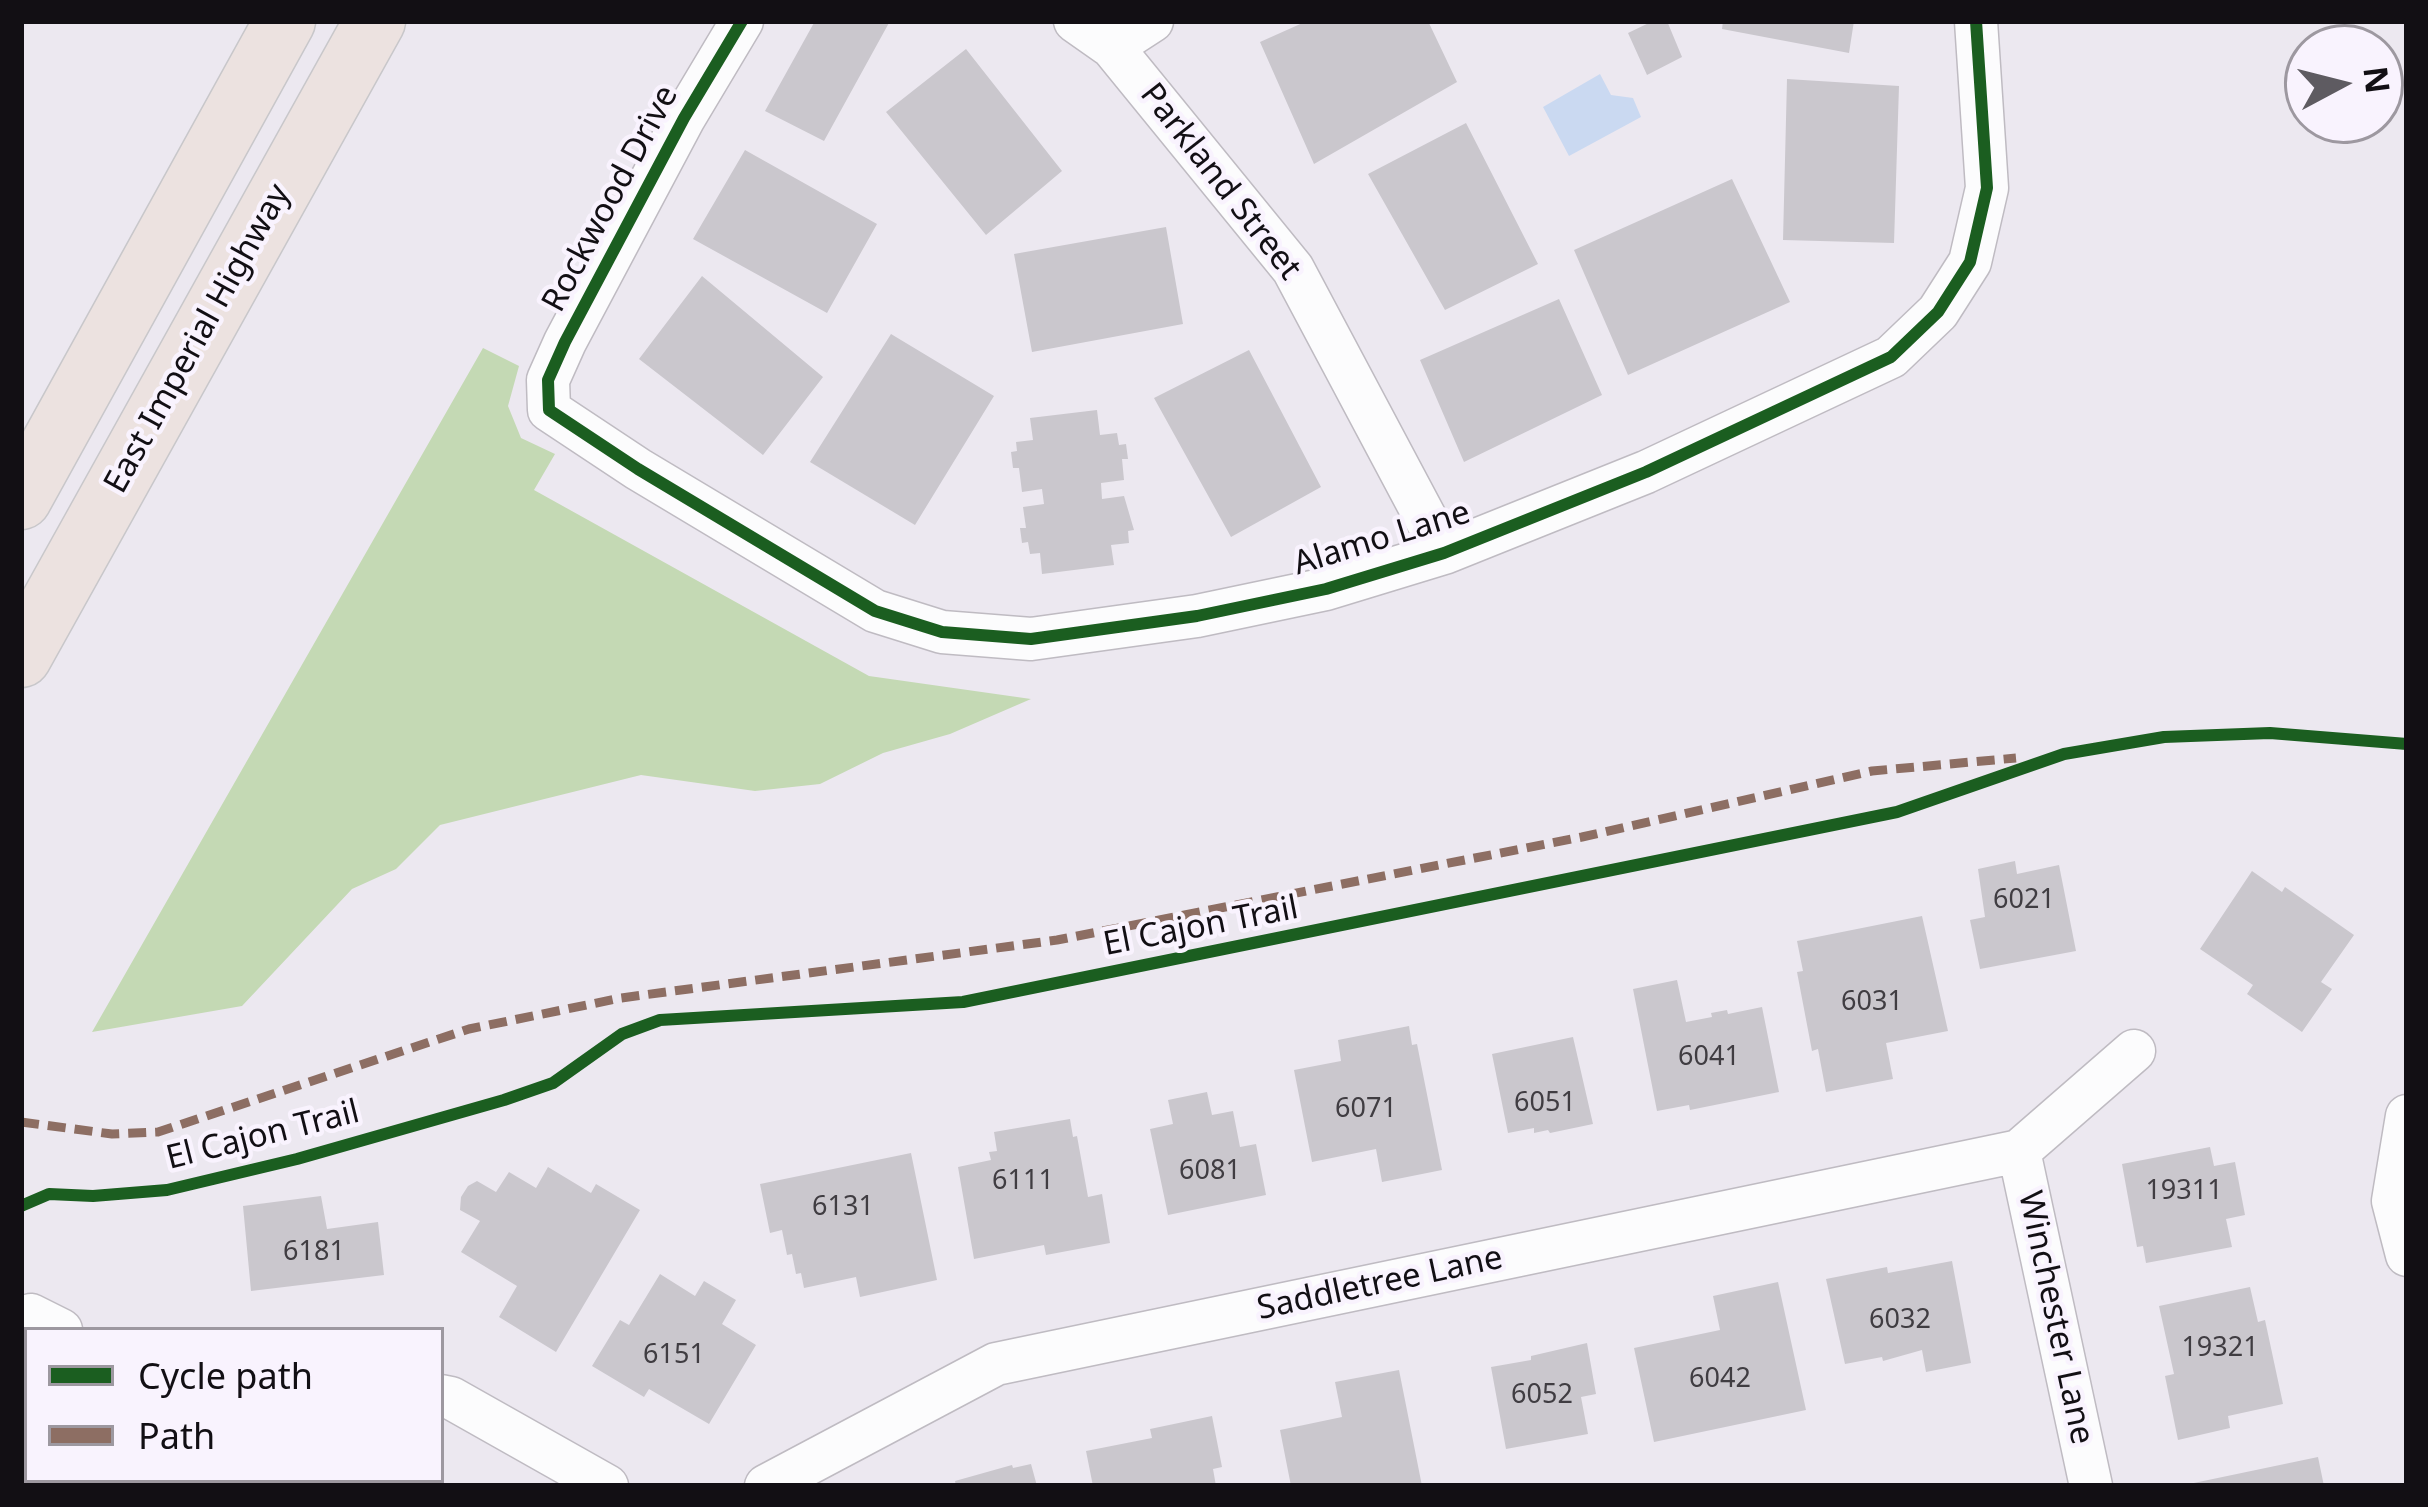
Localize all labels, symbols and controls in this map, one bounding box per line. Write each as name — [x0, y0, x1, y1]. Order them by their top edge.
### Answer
north arrow — [2284, 24, 2404, 144]
text: N — [2353, 64, 2401, 96]
street label: Parkland Street — [1131, 76, 1309, 288]
street label: Rockwood Drive — [535, 79, 687, 319]
street label: East Imperial Highway — [97, 178, 299, 500]
street label: Alamo Lane — [1289, 493, 1475, 585]
house number: 6021 — [1993, 884, 2055, 916]
street label: El Cajon Trail — [1100, 889, 1302, 965]
house number: 6031 — [1841, 986, 1903, 1018]
house number: 6041 — [1678, 1041, 1740, 1073]
house number: 6051 — [1514, 1087, 1576, 1119]
street label: El Cajon Trail — [162, 1093, 364, 1179]
house number: 6071 — [1335, 1093, 1397, 1125]
house number: 6081 — [1179, 1155, 1241, 1187]
house number: 6111 — [992, 1165, 1054, 1197]
house number: 19311 — [2145, 1175, 2223, 1207]
street label: Winchester Lane — [2009, 1188, 2101, 1448]
house number: 6131 — [812, 1191, 874, 1223]
house number: 6181 — [283, 1236, 345, 1268]
street label: Saddletree Lane — [1254, 1239, 1506, 1329]
house number: 6032 — [1869, 1304, 1931, 1336]
legend — [24, 1327, 444, 1483]
house number: 19321 — [2181, 1332, 2259, 1364]
house number: 6151 — [643, 1339, 705, 1371]
text: Cycle path — [138, 1351, 313, 1400]
house number: 6042 — [1689, 1363, 1751, 1395]
house number: 6052 — [1511, 1379, 1573, 1411]
text: Path — [138, 1411, 215, 1460]

